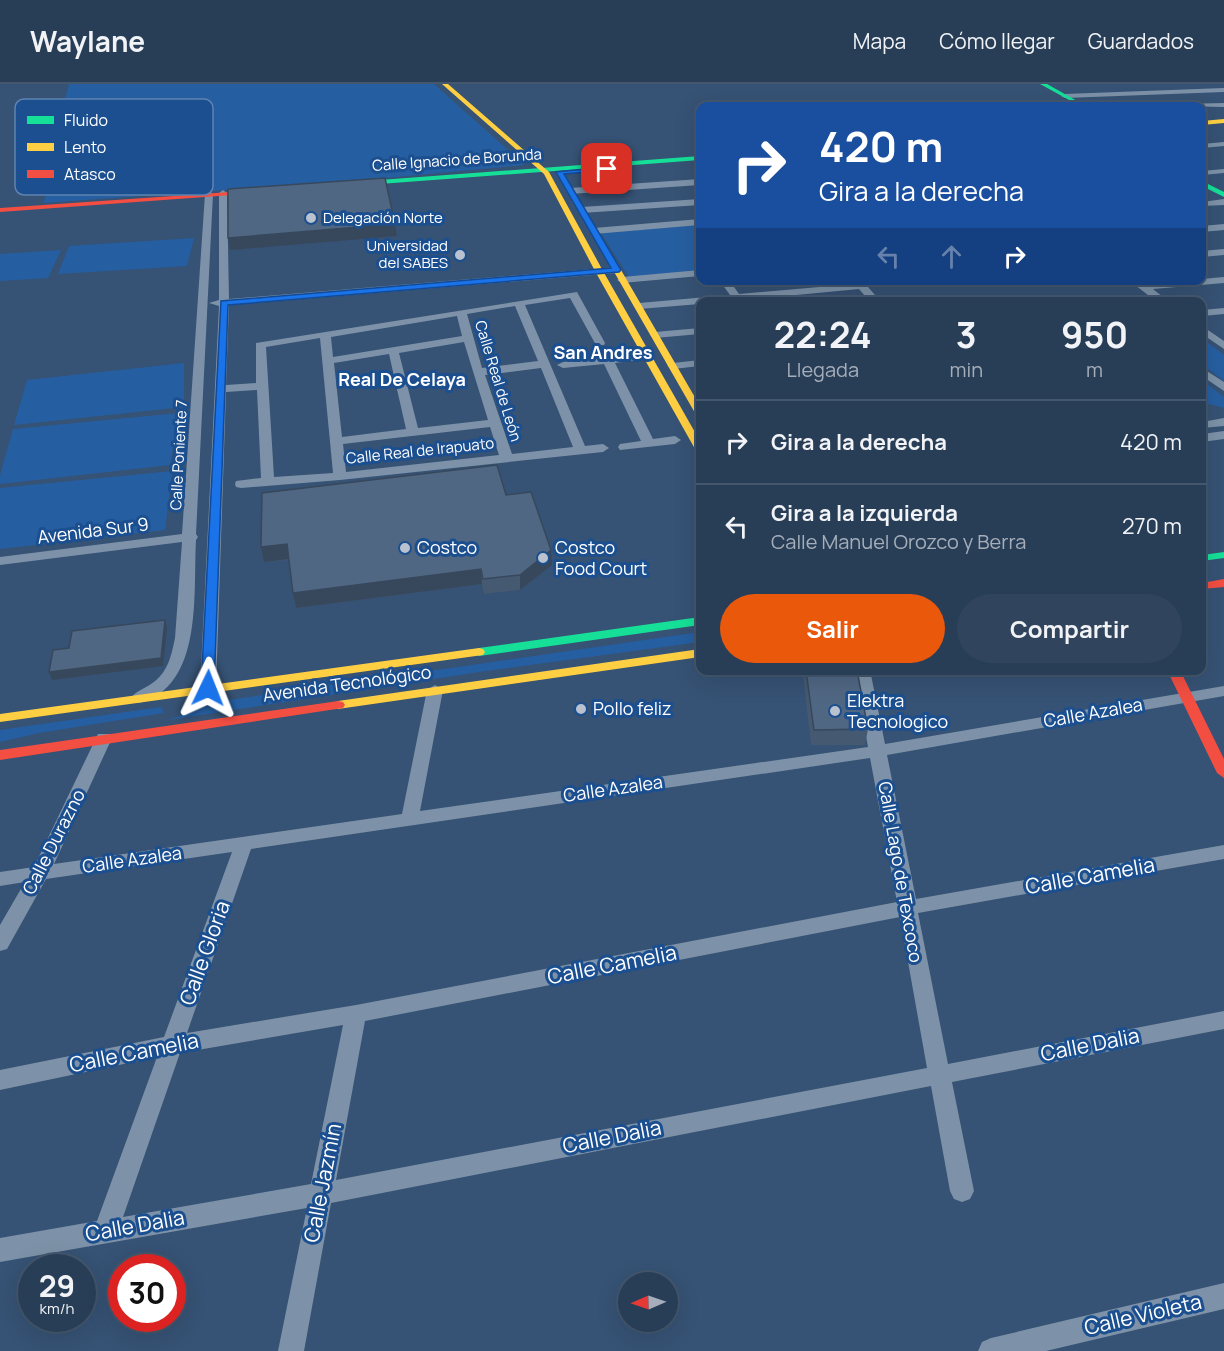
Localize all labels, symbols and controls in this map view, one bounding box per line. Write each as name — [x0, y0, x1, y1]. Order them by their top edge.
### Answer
text: Waylane — [30, 22, 145, 60]
text: Mapa — [853, 27, 906, 55]
text: Cómo llegar — [939, 27, 1055, 55]
text: Guardados — [1088, 27, 1194, 55]
legend — [15, 99, 213, 195]
text: Fluido — [64, 109, 108, 131]
text: 420 m — [819, 117, 943, 175]
icon: right — [720, 126, 798, 204]
text: Lento — [64, 136, 106, 158]
street label: Calle Ignacio de Borunda — [371, 143, 543, 176]
pin — [581, 143, 632, 194]
icon: arrive — [590, 152, 623, 185]
text: Atasco — [64, 163, 116, 185]
text: Gira a la derecha — [819, 172, 1024, 209]
place label: Delegación Norte — [323, 207, 443, 228]
marker: Delegación Norte — [304, 211, 318, 225]
place label: Universidad del SABES — [366, 235, 448, 273]
icon: left — [872, 240, 905, 273]
icon: ahead — [935, 240, 968, 273]
icon: right — [998, 240, 1031, 273]
marker: Universidad del SABES — [453, 248, 467, 262]
text: 22:24 — [774, 310, 872, 359]
text: 3 — [956, 310, 977, 359]
text: 950 — [1061, 310, 1128, 359]
street label: Calle Real de León — [470, 318, 527, 444]
district label: San Andres — [554, 340, 653, 364]
text: Llegada — [787, 356, 859, 383]
text: min — [950, 356, 983, 383]
text: m — [1086, 356, 1103, 383]
district label: Real De Celaya — [338, 367, 466, 391]
street label: Calle Poniente 7 — [165, 399, 192, 511]
icon: right — [720, 426, 753, 459]
text: Gira a la derecha — [771, 427, 947, 457]
text: 420 m — [1120, 427, 1182, 457]
street label: Calle Real de Irapuato — [345, 432, 495, 469]
text: Gira a la izquierda — [771, 498, 958, 528]
icon: left — [720, 510, 753, 543]
street label: Avenida Sur 9 — [36, 511, 150, 549]
text: 270 m — [1122, 511, 1182, 541]
text: Calle Manuel Orozco y Berra — [771, 528, 1026, 555]
place label: Costco — [417, 535, 477, 559]
place label: Costco Food Court — [555, 535, 647, 580]
marker: Costco — [398, 541, 412, 555]
marker: Costco Food Court — [536, 551, 550, 565]
button: Salir — [720, 594, 945, 663]
button: Compartir — [957, 594, 1182, 663]
position arrow — [176, 656, 240, 720]
street label: Avenida Tecnológico — [261, 659, 433, 707]
place label: Elektra Tecnologico — [847, 688, 948, 733]
street label: Calle Azalea — [1041, 691, 1144, 733]
place label: Pollo feliz — [593, 696, 672, 720]
marker: Pollo feliz — [574, 702, 588, 716]
marker: Elektra Tecnologico — [828, 704, 842, 718]
street label: Calle Azalea — [562, 769, 664, 807]
street label: Calle Lago de Texcoco — [873, 779, 929, 964]
street label: Calle Durazno — [16, 785, 90, 898]
street label: Calle Azalea — [81, 840, 183, 878]
street label: Calle Camelia — [1023, 850, 1157, 900]
street label: Calle Gloria — [172, 897, 236, 1009]
street label: Calle Camelia — [545, 938, 679, 990]
street label: Calle Dalia — [1038, 1021, 1142, 1067]
street label: Calle Camelia — [67, 1026, 201, 1078]
street label: Calle Dalia — [560, 1113, 664, 1159]
street label: Calle Jazmín — [297, 1121, 347, 1245]
street label: Calle Dalia — [83, 1203, 187, 1248]
speed limit sign: 30 — [108, 1254, 186, 1332]
text: 29 — [39, 1265, 75, 1306]
north arrow — [618, 1272, 678, 1332]
map controls — [618, 1272, 678, 1332]
street label: Calle Violeta — [1081, 1287, 1204, 1341]
text: km/h — [40, 1298, 74, 1319]

